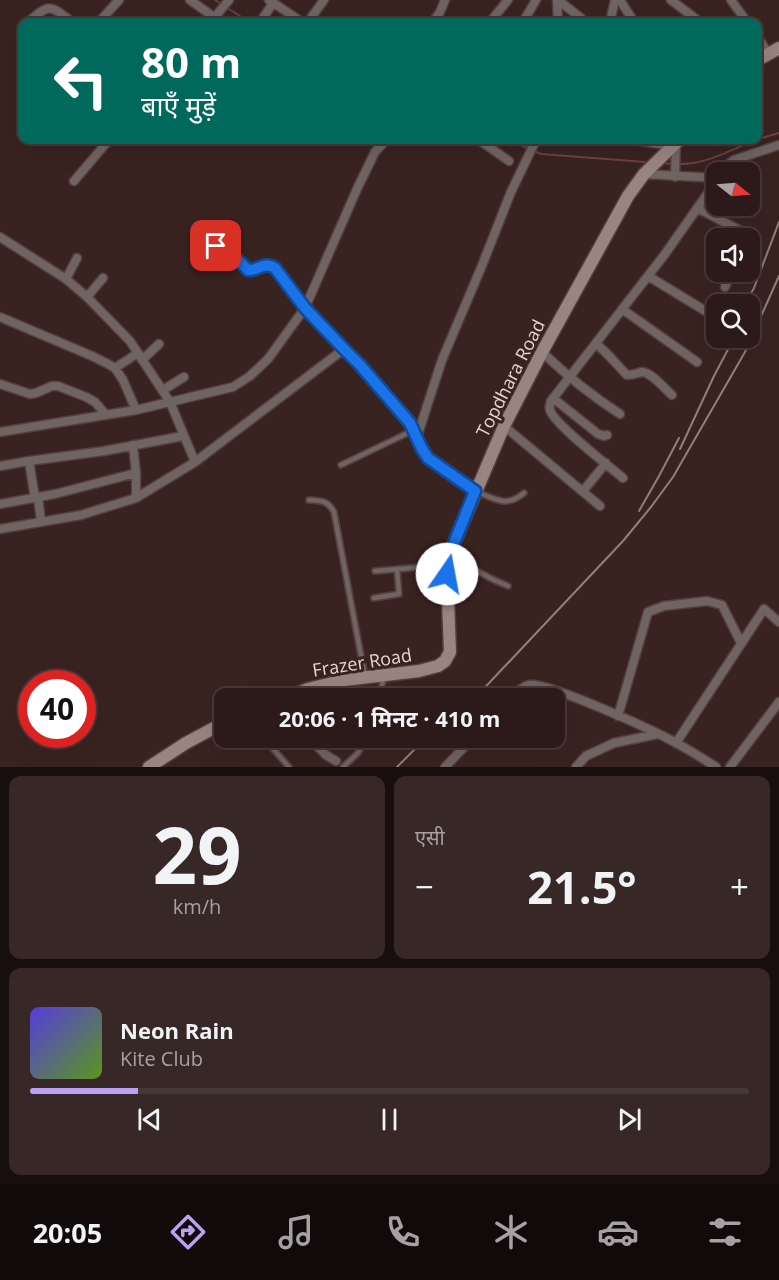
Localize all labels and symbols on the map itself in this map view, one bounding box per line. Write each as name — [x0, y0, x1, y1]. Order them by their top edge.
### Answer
north arrow — [706, 162, 760, 216]
pin — [190, 220, 241, 271]
street label: Topdhara Road — [470, 315, 550, 441]
position arrow — [415, 542, 479, 606]
street label: Frazer Road — [311, 642, 413, 682]
speed limit sign: 40 — [18, 670, 96, 748]

